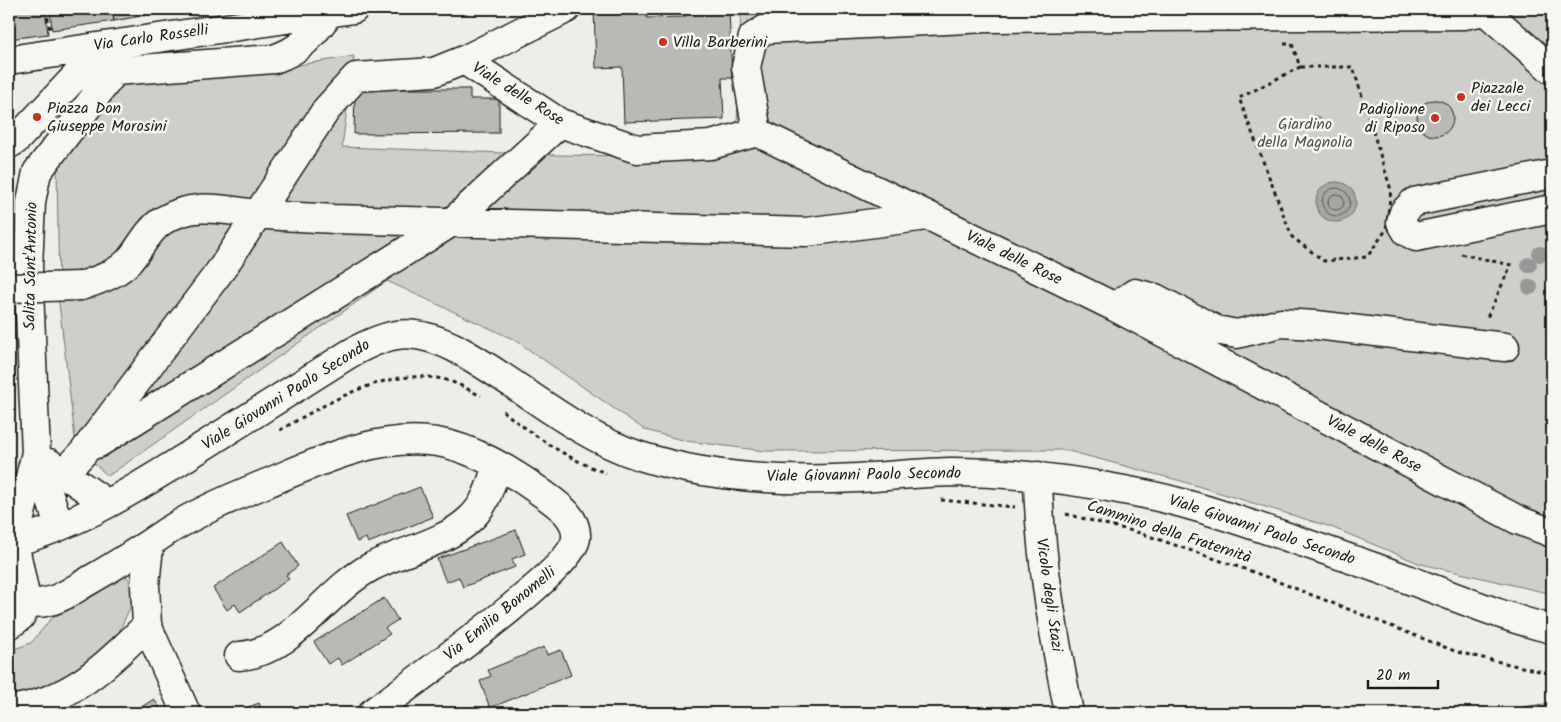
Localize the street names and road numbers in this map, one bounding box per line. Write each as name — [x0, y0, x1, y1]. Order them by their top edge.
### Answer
street label: Via Carlo Rosselli — [92, 17, 211, 58]
street label: Viale delle Rose — [467, 56, 569, 132]
street label: Salita Sant'Antonio — [17, 202, 45, 330]
street label: Viale delle Rose — [962, 224, 1066, 292]
street label: Viale Giovanni Paolo Secondo — [197, 333, 375, 457]
street label: Viale delle Rose — [1322, 408, 1426, 480]
street label: Viale Giovanni Paolo Secondo — [767, 461, 961, 489]
street label: Viale Giovanni Paolo Secondo — [1166, 488, 1358, 572]
street label: Cammino della Fraternità — [1084, 494, 1254, 570]
street label: Vicolo degli Stazi — [1029, 537, 1069, 654]
street label: Via Emilio Bonomelli — [438, 560, 563, 667]

